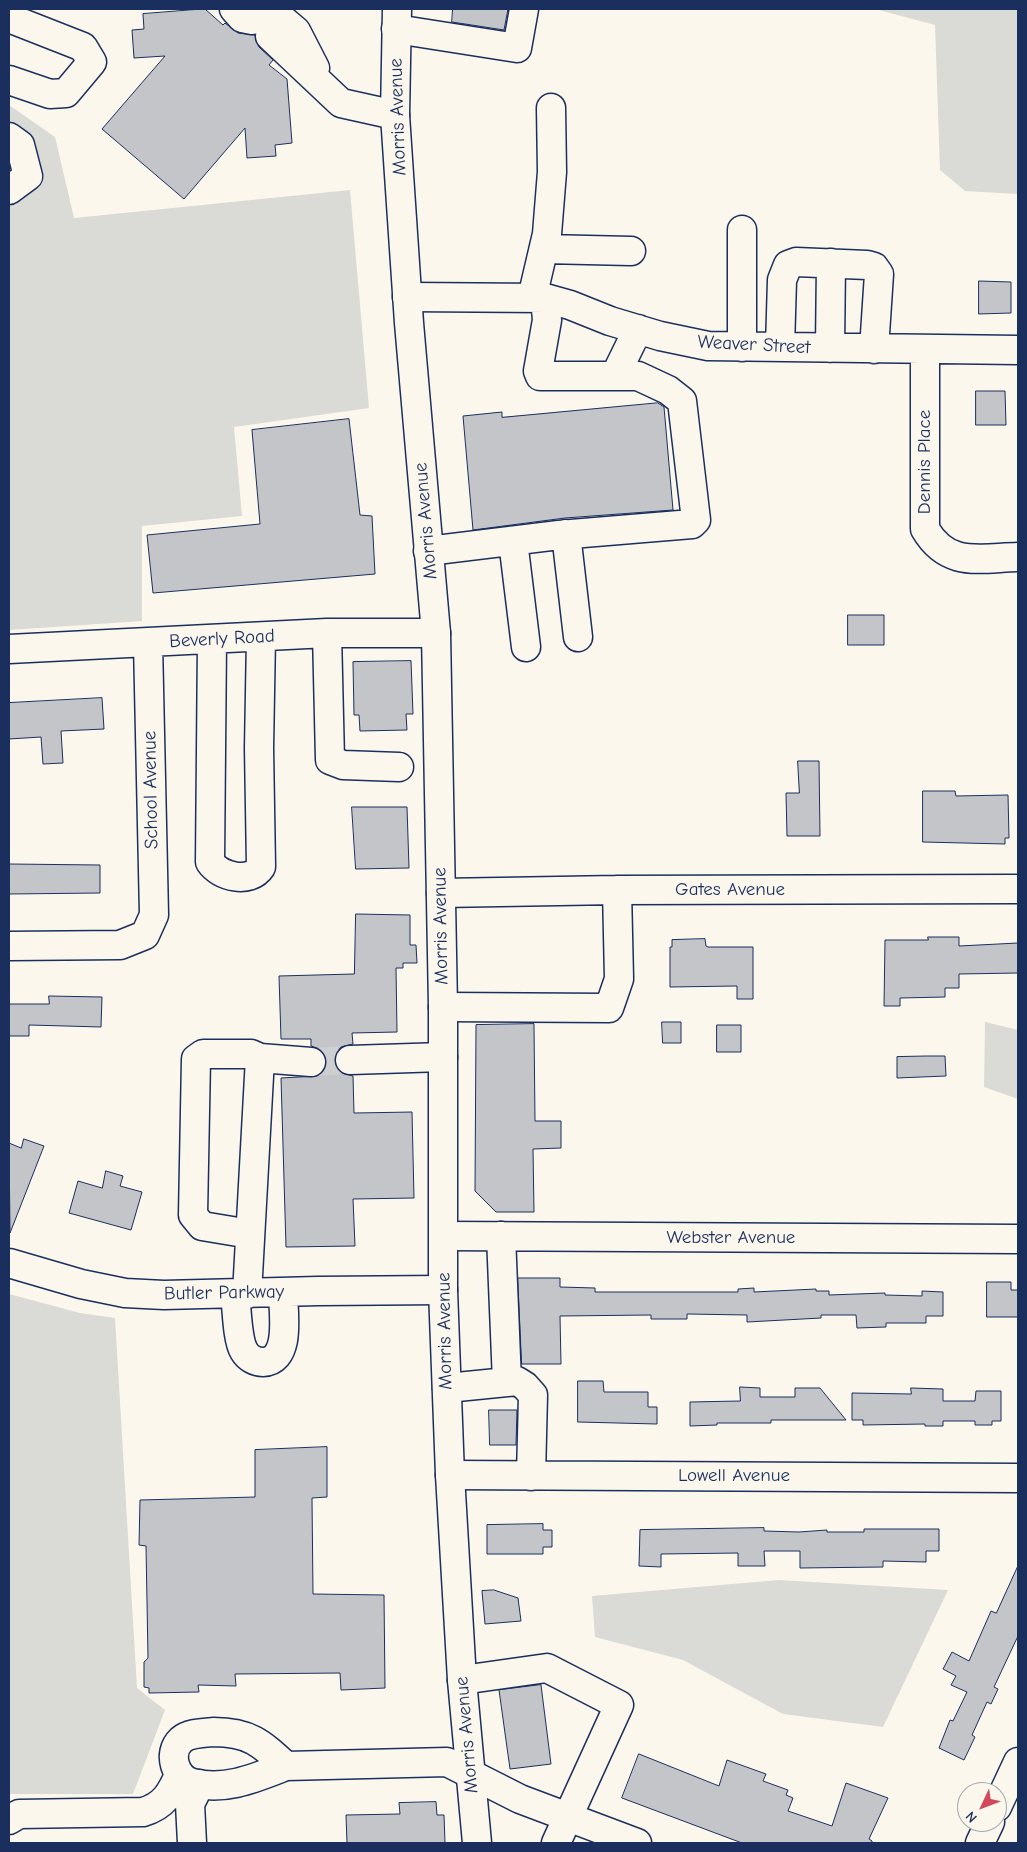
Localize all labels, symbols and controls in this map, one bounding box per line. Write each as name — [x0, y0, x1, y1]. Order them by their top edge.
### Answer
street label: Morris Avenue — [385, 58, 411, 176]
street label: Weaver Street — [697, 331, 811, 359]
street label: Dennis Place — [914, 410, 936, 514]
street label: Morris Avenue — [410, 461, 442, 581]
street label: Beverly Road — [169, 625, 275, 653]
street label: School Avenue — [139, 731, 163, 849]
street label: Morris Avenue — [429, 867, 453, 985]
street label: Gates Avenue — [675, 879, 785, 901]
street label: Webster Avenue — [667, 1227, 795, 1249]
street label: Morris Avenue — [433, 1272, 457, 1390]
street label: Butler Parkway — [164, 1281, 284, 1305]
street label: Lowell Avenue — [678, 1465, 790, 1487]
street label: Morris Avenue — [451, 1675, 483, 1795]
north arrow — [957, 1782, 1007, 1832]
text: N — [962, 1808, 981, 1826]

